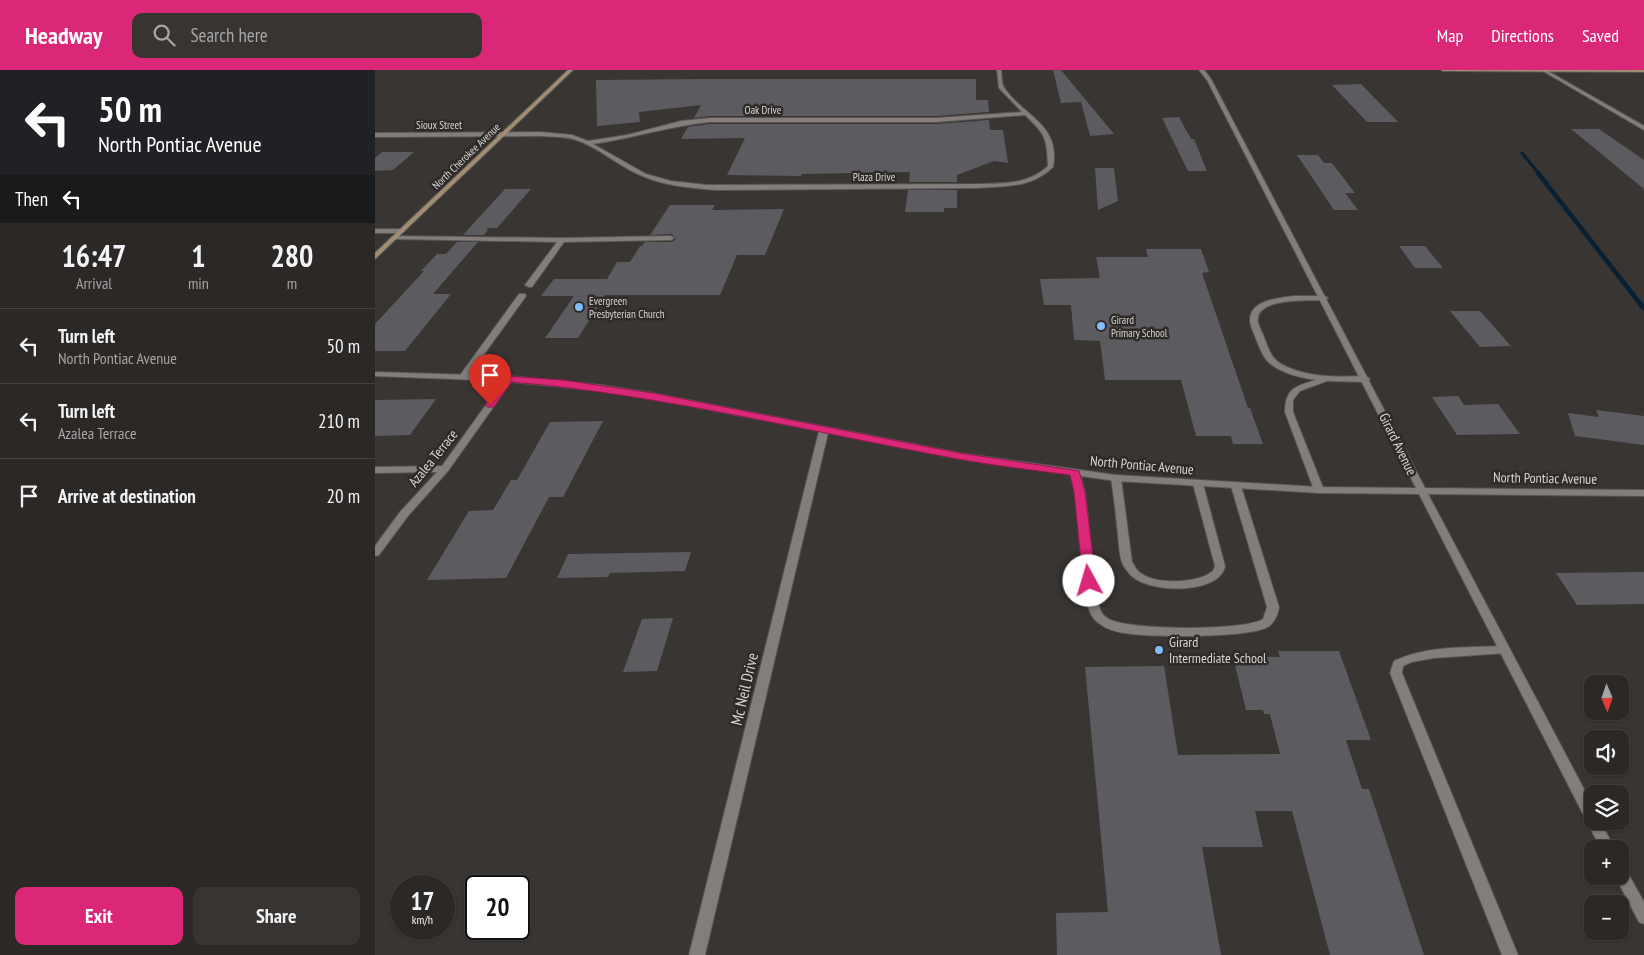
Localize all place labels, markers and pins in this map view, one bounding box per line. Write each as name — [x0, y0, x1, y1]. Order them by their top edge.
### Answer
place label: Evergreen Presbyterian Church — [589, 294, 665, 321]
marker: Evergreen Presbyterian Church — [573, 301, 585, 313]
place label: Girard Primary School — [1111, 313, 1168, 340]
marker: Girard Primary School — [1095, 320, 1107, 332]
pin — [469, 354, 511, 405]
place label: Girard Intermediate School — [1169, 633, 1267, 667]
marker: Girard Intermediate School — [1153, 644, 1165, 656]

